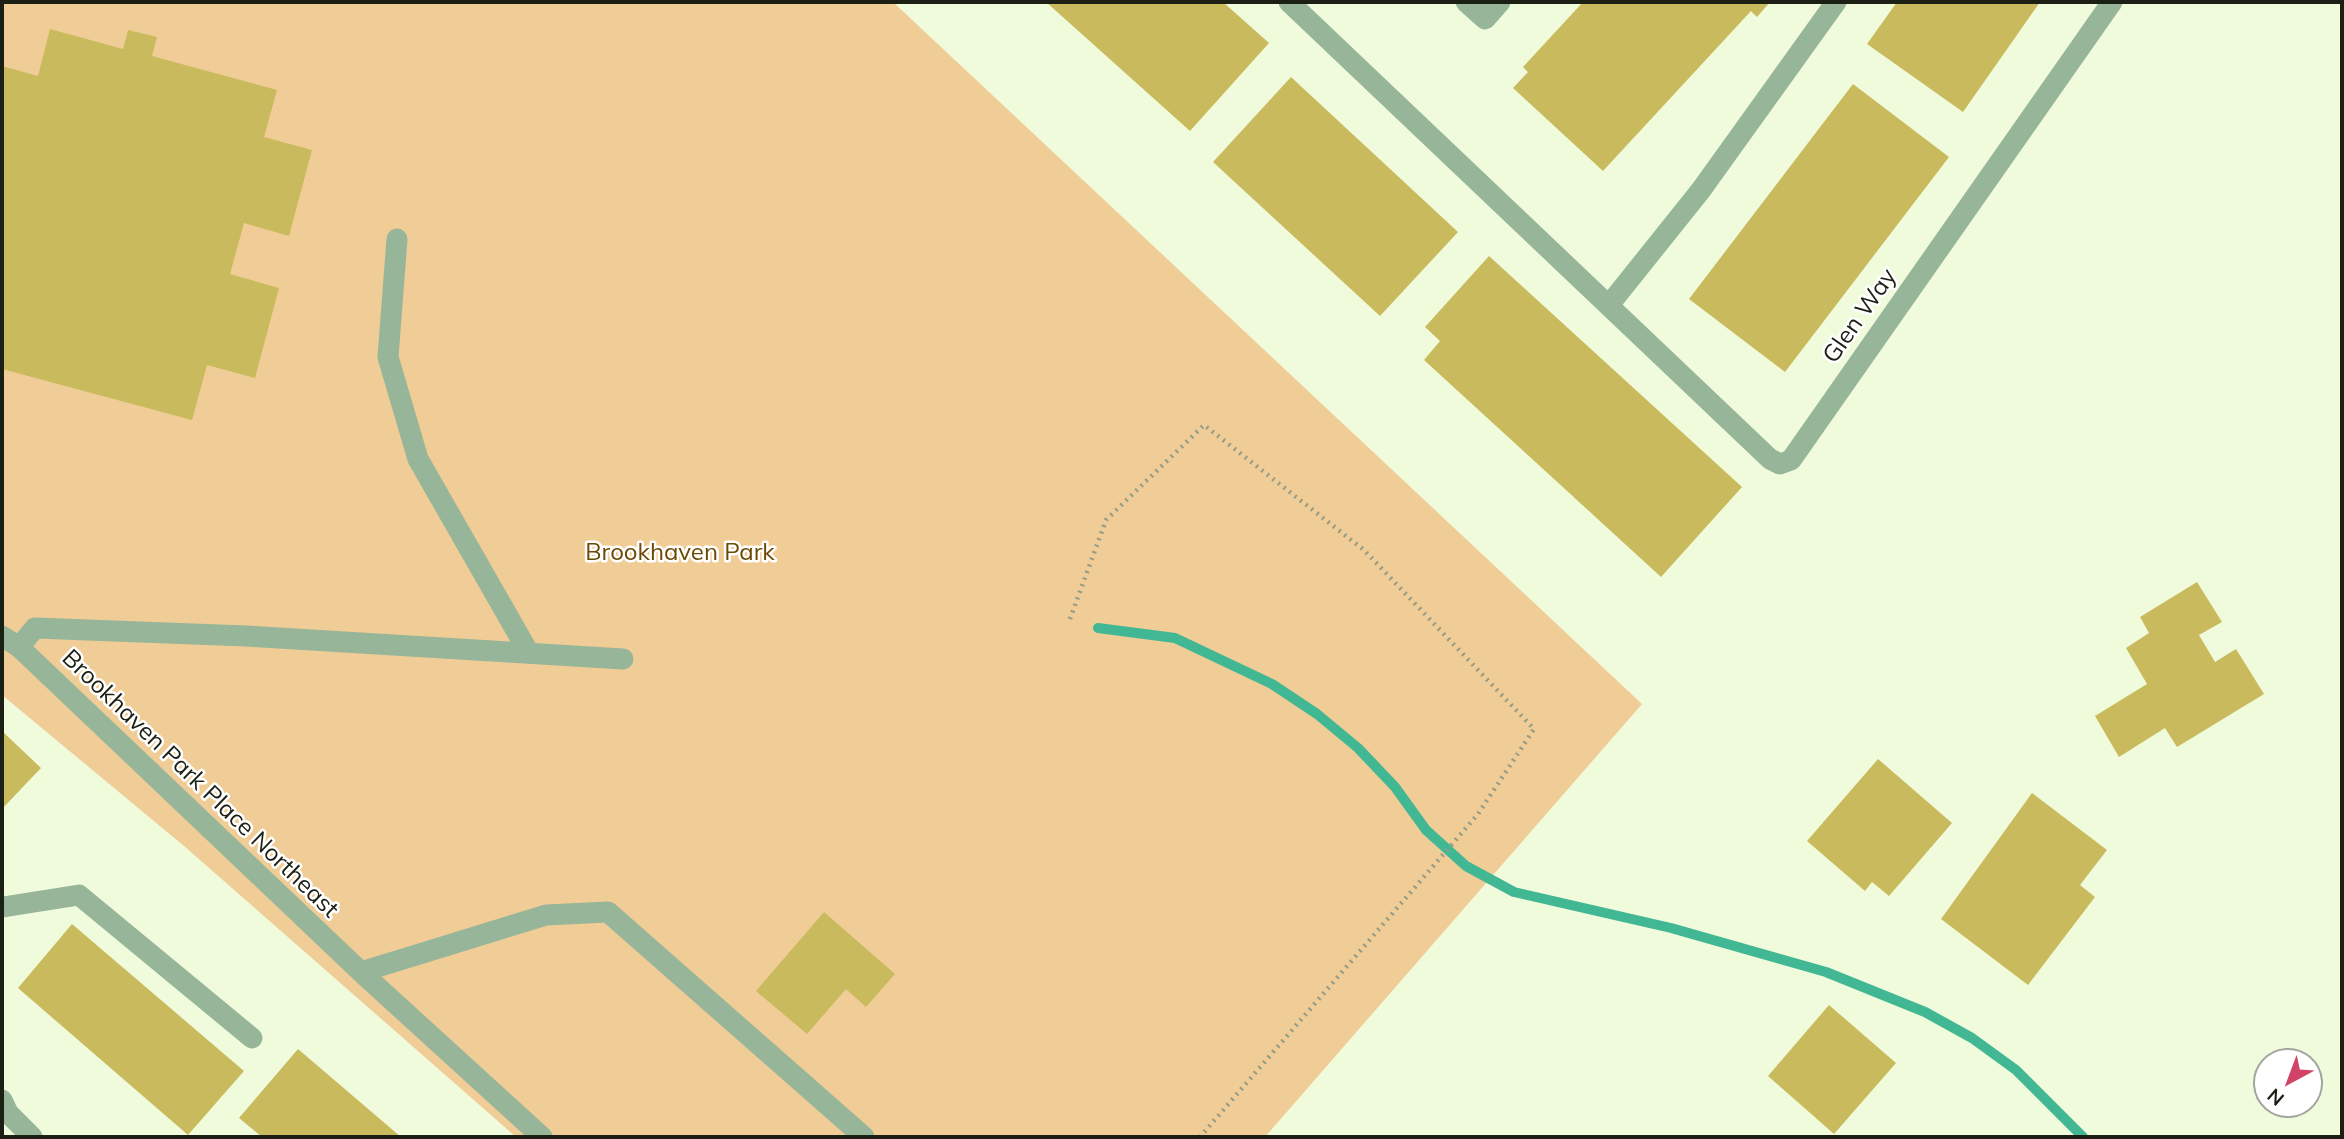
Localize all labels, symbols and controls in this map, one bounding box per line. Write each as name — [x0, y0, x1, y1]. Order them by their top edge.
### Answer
street label: Glen Way — [1817, 263, 1903, 369]
park label: Brookhaven Park — [585, 539, 775, 567]
street label: Brookhaven Park Place Northeast — [56, 644, 344, 924]
north arrow — [2253, 1048, 2323, 1118]
text: N — [2262, 1084, 2289, 1111]

